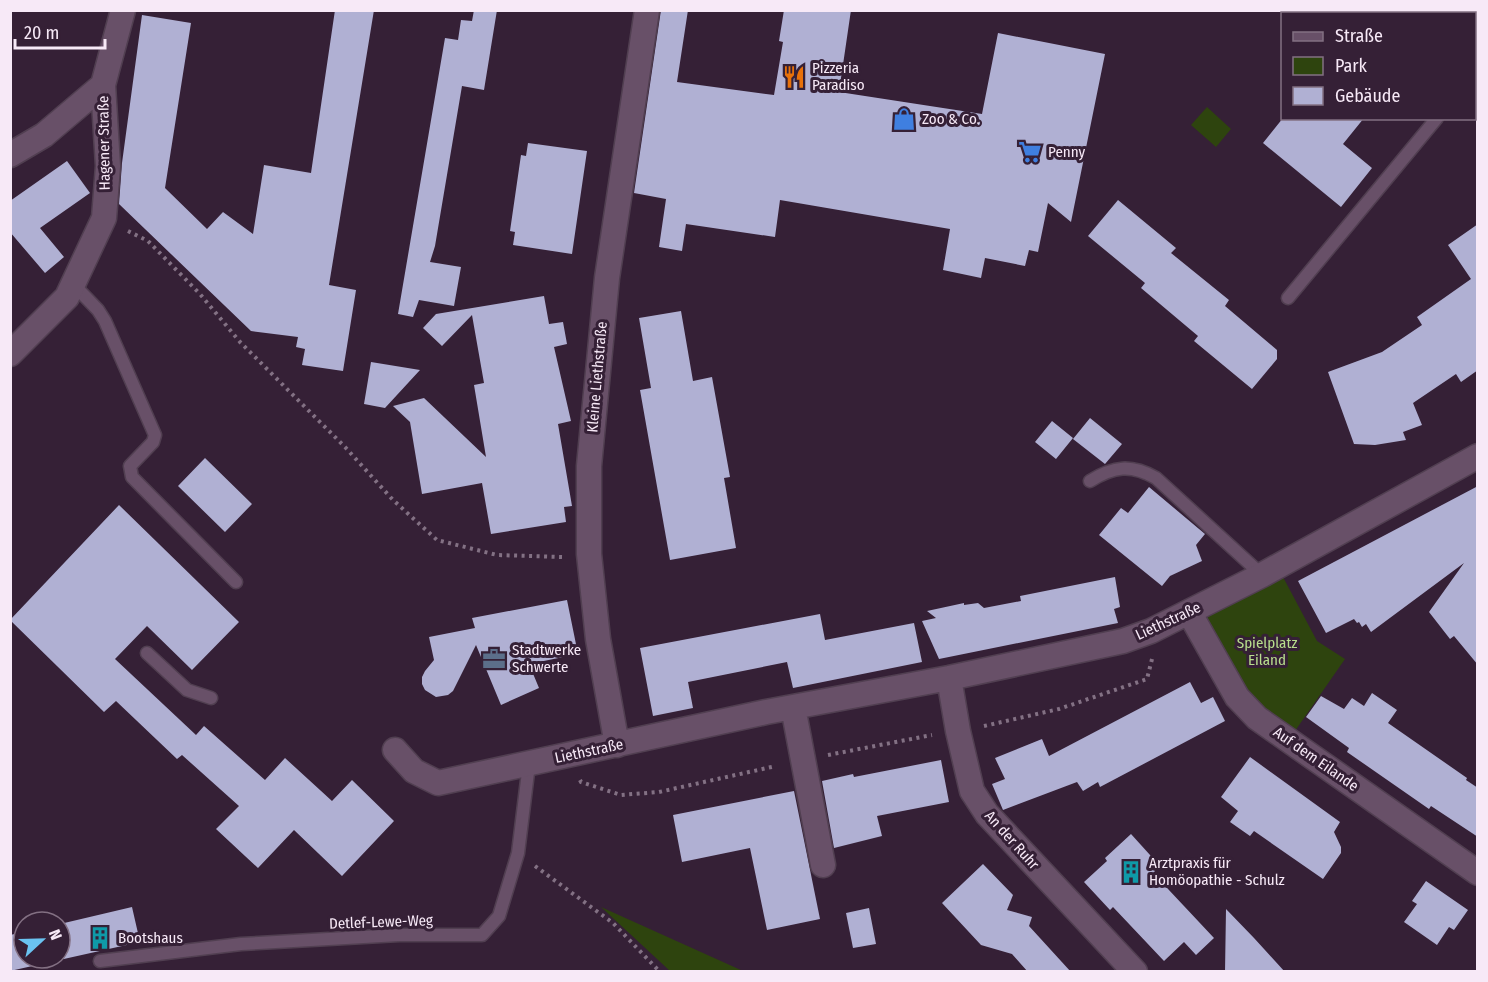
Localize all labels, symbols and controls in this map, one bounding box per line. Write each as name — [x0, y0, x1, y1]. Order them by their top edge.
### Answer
scale bar — [15, 12, 105, 50]
legend — [1281, 12, 1476, 120]
text: 20 m — [24, 22, 59, 44]
text: Straße — [1335, 25, 1383, 47]
text: Park — [1335, 55, 1368, 77]
place label: Pizzeria Paradiso — [812, 59, 865, 94]
restaurant icon: Pizzeria Paradiso — [781, 64, 807, 90]
text: Gebäude — [1335, 85, 1401, 107]
street label: Hagener Straße — [94, 96, 114, 190]
shop icon: Zoo & Co. — [891, 106, 917, 132]
place label: Zoo & Co. — [922, 110, 980, 128]
supermarket icon: Penny — [1017, 139, 1043, 165]
place label: Penny — [1048, 143, 1086, 161]
street label: Kleine Liethstraße — [583, 321, 611, 433]
street label: Liethstraße — [1133, 598, 1203, 644]
park label: Spielplatz Eiland — [1237, 634, 1297, 669]
place label: Stadtwerke Schwerte — [512, 641, 581, 676]
office icon: Stadtwerke Schwerte — [481, 646, 507, 672]
street label: Auf dem Eilande — [1270, 723, 1362, 795]
street label: Liethstraße — [553, 735, 625, 767]
street label: An der Ruhr — [981, 807, 1044, 874]
place label: Arztpraxis für Homöopathie - Schulz — [1149, 854, 1285, 889]
building icon: Arztpraxis für Homöopathie - Schulz — [1118, 859, 1144, 885]
north arrow — [12, 910, 72, 970]
street label: Detlef-Lewe-Weg — [329, 911, 433, 933]
building icon: Bootshaus — [87, 925, 113, 951]
text: N — [45, 927, 66, 943]
place label: Bootshaus — [118, 929, 183, 947]

